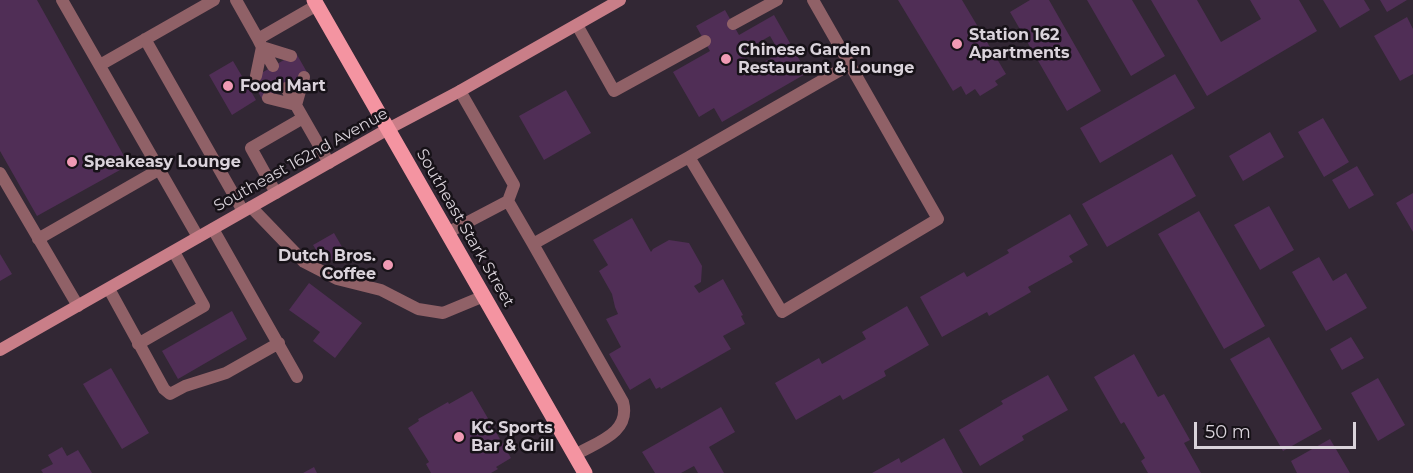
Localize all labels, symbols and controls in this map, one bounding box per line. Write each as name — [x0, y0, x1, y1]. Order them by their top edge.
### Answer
place label: Station 162 Apartments — [969, 25, 1070, 63]
marker: Station 162 Apartments — [950, 37, 964, 51]
place label: Chinese Garden Restaurant & Lounge — [738, 40, 914, 78]
marker: Chinese Garden Restaurant & Lounge — [719, 52, 733, 66]
place label: Food Mart — [240, 76, 326, 96]
marker: Food Mart — [221, 79, 235, 93]
street label: Southeast 162nd Avenue — [211, 104, 391, 216]
street label: Southeast Stark Street — [412, 146, 518, 310]
place label: Speakeasy Lounge — [84, 152, 241, 172]
marker: Speakeasy Lounge — [65, 155, 79, 169]
place label: Dutch Bros. Coffee — [278, 246, 376, 284]
marker: Dutch Bros. Coffee — [381, 258, 395, 272]
scale bar — [1197, 410, 1359, 448]
place label: KC Sports Bar & Grill — [471, 418, 554, 456]
text: 50 m — [1205, 421, 1251, 443]
marker: KC Sports Bar & Grill — [452, 430, 466, 444]

